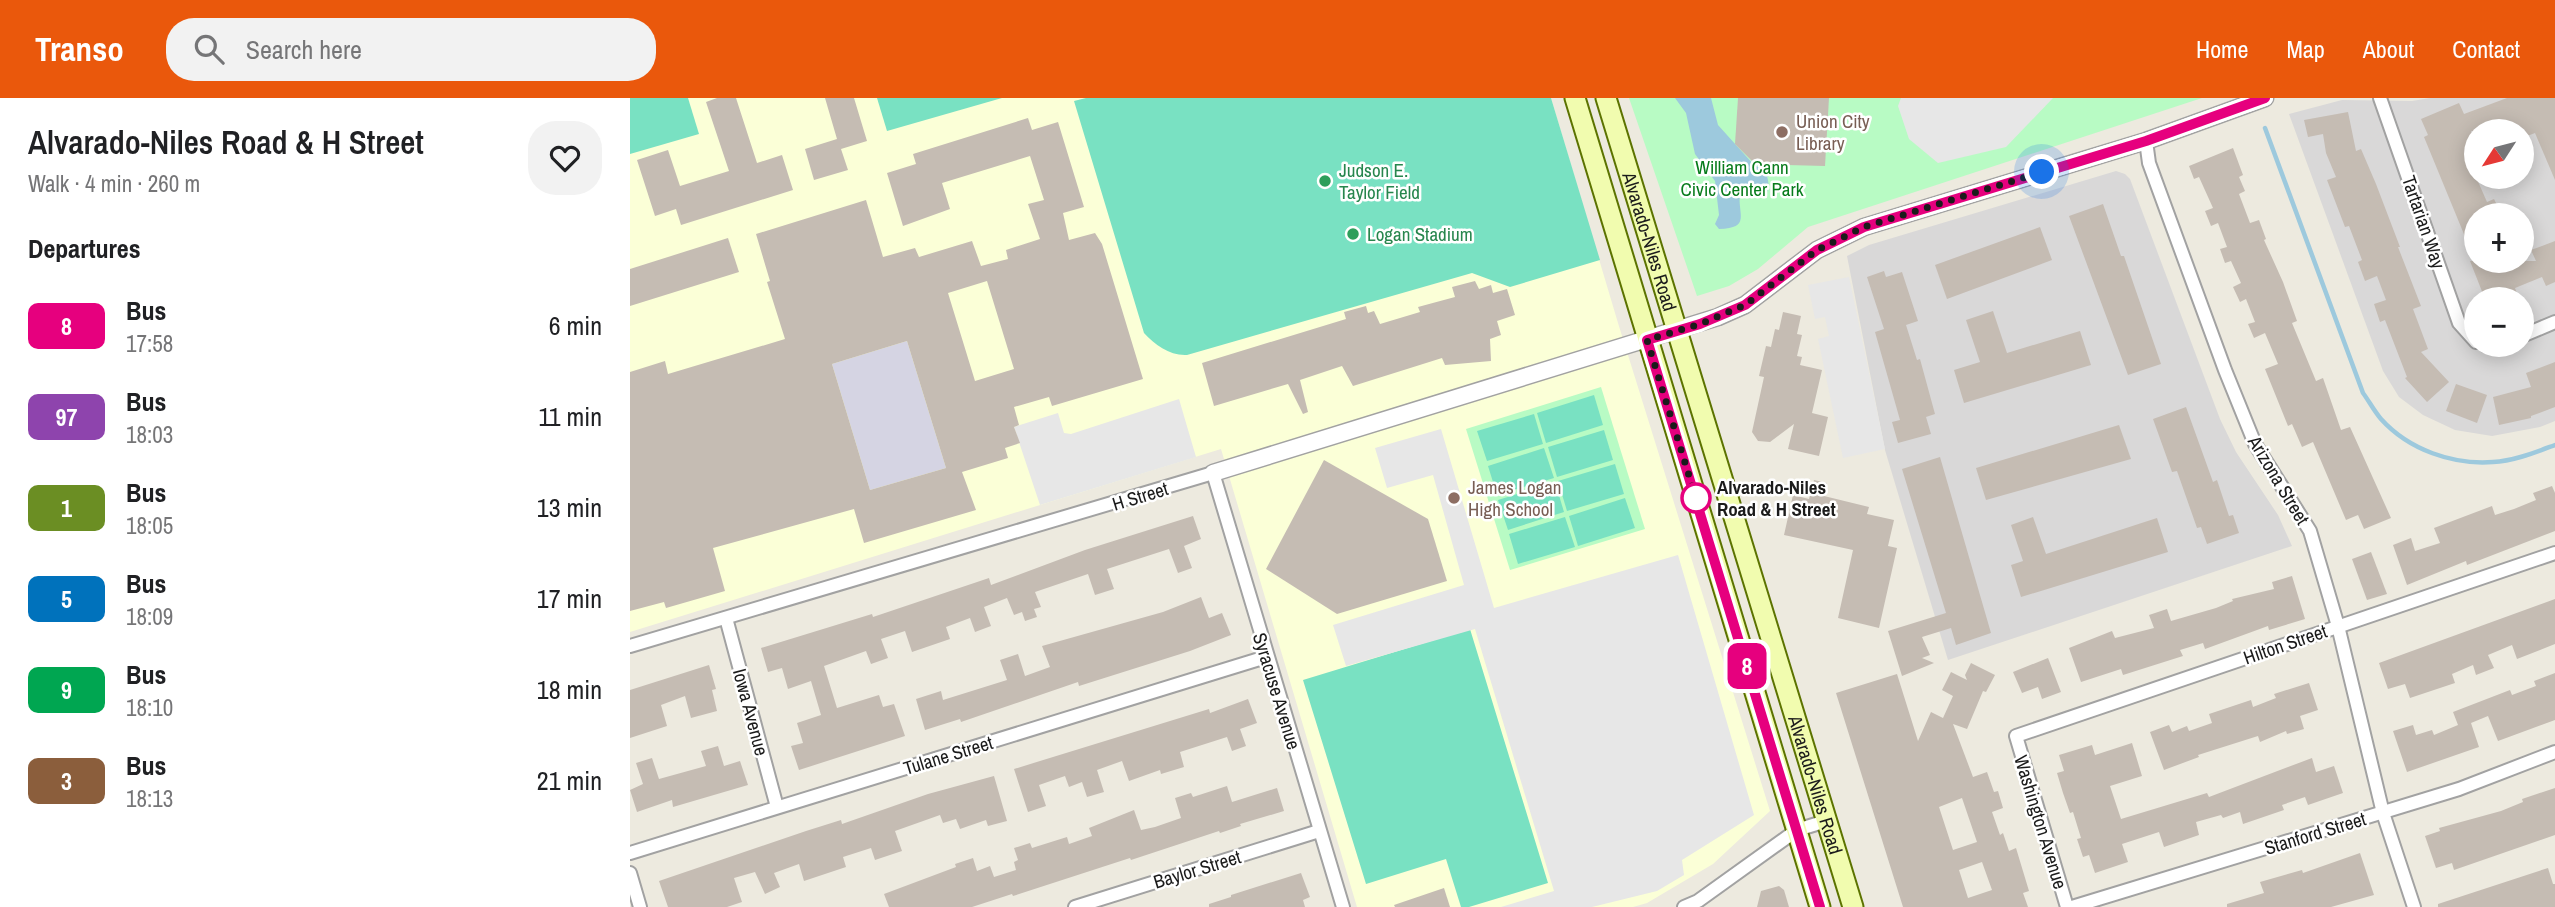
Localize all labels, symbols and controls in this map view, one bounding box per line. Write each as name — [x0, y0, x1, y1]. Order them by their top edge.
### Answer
search box — [166, 18, 656, 81]
text: Transo — [35, 27, 124, 71]
icon: search — [190, 30, 228, 68]
text: Search here — [246, 32, 362, 67]
text: Home — [2196, 33, 2248, 65]
text: Map — [2286, 33, 2325, 65]
text: About — [2363, 33, 2414, 65]
text: Contact — [2452, 33, 2520, 65]
place label: Union City Library — [1796, 108, 1870, 156]
north arrow — [2464, 119, 2534, 189]
map controls — [2464, 119, 2534, 357]
text: Alvarado-Niles Road & H Street — [28, 120, 424, 164]
button: heart — [528, 121, 602, 195]
marker: Union City Library — [1774, 124, 1790, 140]
park label: William Cann Civic Center Park — [1681, 154, 1804, 202]
your location — [2024, 154, 2059, 189]
place label: Judson E. Taylor Field — [1339, 157, 1420, 205]
text: Walk · 4 min · 260 m — [28, 168, 200, 199]
street label: Alvarado-Niles Road — [1616, 168, 1683, 314]
street label: Tartarian Way — [2396, 172, 2452, 272]
marker: Judson E. Taylor Field — [1317, 173, 1333, 189]
button: + — [2464, 203, 2534, 273]
place label: Logan Stadium — [1367, 221, 1473, 247]
marker: Logan Stadium — [1345, 226, 1361, 242]
text: Departures — [28, 231, 141, 266]
button: − — [2464, 287, 2534, 357]
text: Bus — [126, 293, 166, 328]
text: 6 min — [549, 308, 602, 343]
text: 8 — [61, 310, 72, 342]
text: 17:58 — [126, 328, 173, 359]
text: Bus — [126, 384, 166, 419]
text: 11 min — [538, 399, 602, 434]
text: 97 — [56, 401, 77, 433]
text: 18:03 — [126, 419, 173, 450]
street label: Arizona Street — [2242, 430, 2316, 530]
place label: James Logan High School — [1468, 474, 1562, 522]
place label: Alvarado-Niles Road & H Street — [1717, 474, 1836, 522]
text: Bus — [126, 475, 166, 510]
street label: H Street — [1109, 475, 1172, 517]
marker: Alvarado-Niles Road & H Street — [1681, 483, 1711, 513]
text: 13 min — [537, 490, 602, 525]
marker: James Logan High School — [1446, 490, 1462, 506]
text: 1 — [61, 492, 72, 524]
text: 18:05 — [126, 510, 173, 541]
text: Bus — [126, 566, 166, 601]
text: 17 min — [537, 581, 602, 616]
text: 5 — [61, 583, 72, 615]
text: 18:09 — [126, 601, 173, 632]
street label: Hilton Street — [2240, 617, 2331, 670]
street label: Syracuse Avenue — [1247, 629, 1307, 753]
line badge: 8 — [1724, 643, 1770, 689]
text: 8 — [1742, 650, 1752, 682]
text: Bus — [126, 657, 166, 692]
street label: Iowa Avenue — [727, 666, 775, 758]
text: 18 min — [537, 672, 602, 707]
text: 9 — [61, 674, 72, 706]
text: 18:10 — [126, 692, 173, 723]
street label: Alvarado-Niles Road — [1782, 711, 1849, 857]
street label: Tulane Street — [900, 729, 997, 781]
text: Bus — [126, 748, 166, 783]
street label: Washington Avenue — [2008, 752, 2074, 892]
text: 21 min — [537, 763, 602, 798]
text: 3 — [61, 765, 72, 797]
text: 18:13 — [126, 783, 173, 814]
street label: Stanford Street — [2261, 805, 2370, 861]
street label: Baylor Street — [1150, 843, 1245, 895]

